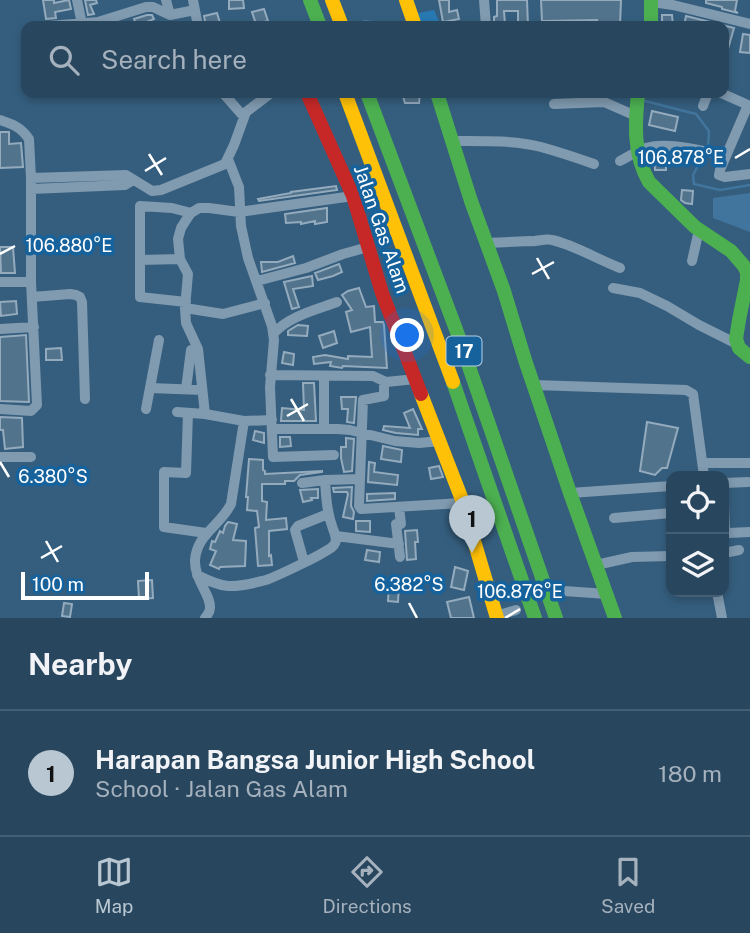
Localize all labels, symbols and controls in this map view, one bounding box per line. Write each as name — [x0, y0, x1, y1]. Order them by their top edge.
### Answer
search box — [21, 21, 729, 98]
icon: search — [45, 41, 83, 79]
text: Search here — [101, 44, 247, 75]
text: 106.878°E — [638, 147, 724, 168]
street label: Jalan Gas Alam — [350, 162, 414, 296]
text: 106.880°E — [25, 235, 113, 256]
your location — [390, 318, 424, 352]
road number: 17 — [447, 337, 482, 366]
text: 6.380°S — [18, 466, 88, 487]
map controls — [666, 471, 729, 597]
button: locate — [666, 471, 729, 534]
pin: 1 — [449, 495, 495, 553]
button: layers — [666, 534, 729, 597]
scale bar — [21, 569, 149, 601]
text: 100 m — [32, 573, 84, 595]
text: 6.382°S — [374, 574, 444, 595]
text: 106.876°E — [477, 581, 563, 602]
text: Nearby — [28, 646, 132, 682]
text: Harapan Bangsa Junior High School — [95, 744, 535, 775]
text: 1 — [46, 760, 56, 787]
text: 180 m — [658, 760, 722, 787]
text: School · Jalan Gas Alam — [95, 775, 348, 802]
tab: Map — [95, 853, 133, 917]
tab: Directions — [322, 853, 412, 917]
tab: Saved — [601, 853, 655, 917]

